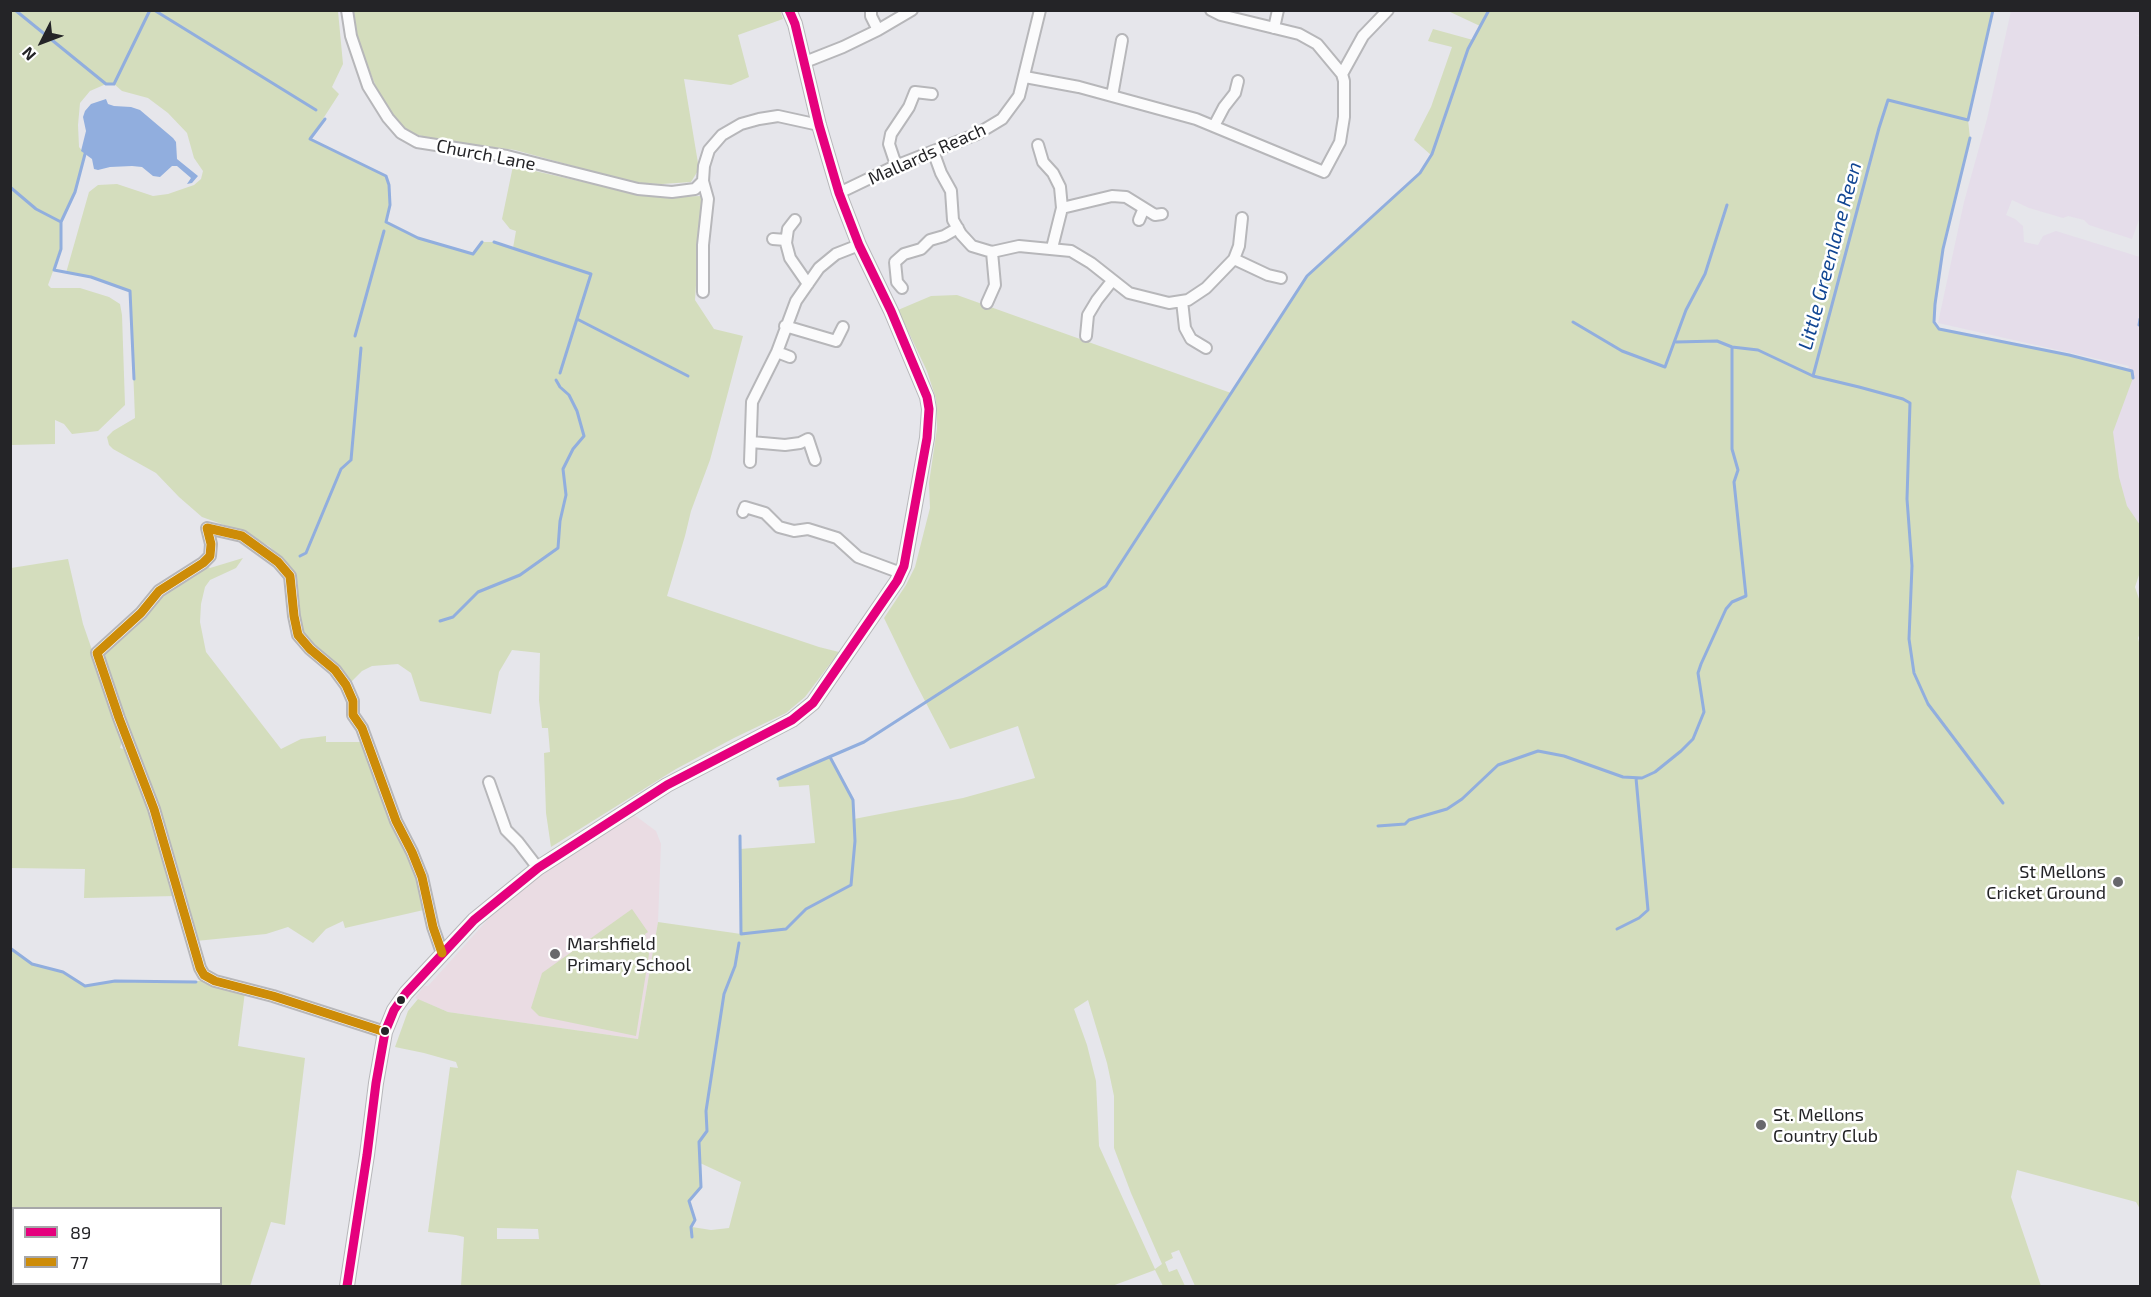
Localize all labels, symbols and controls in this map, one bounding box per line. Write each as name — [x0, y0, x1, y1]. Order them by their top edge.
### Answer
north arrow — [12, 12, 72, 72]
text: N — [17, 44, 39, 65]
street label: Mallards Reach — [865, 118, 989, 190]
street label: Church Lane — [435, 135, 537, 175]
water label: Little Greenlane Reen — [1793, 159, 1867, 353]
place label: St Mellons Cricket Ground — [1986, 861, 2106, 904]
marker: St Mellons Cricket Ground — [2111, 875, 2125, 889]
place label: Marshfield Primary School — [567, 933, 691, 976]
marker: Marshfield Primary School — [548, 947, 562, 961]
unlabelled marker — [395, 994, 407, 1006]
unlabelled marker — [379, 1025, 391, 1037]
place label: St. Mellons Country Club — [1773, 1104, 1878, 1146]
marker: St. Mellons Country Club — [1754, 1118, 1768, 1132]
legend — [12, 1207, 222, 1285]
text: 89 — [70, 1221, 91, 1243]
text: 77 — [70, 1251, 88, 1273]

